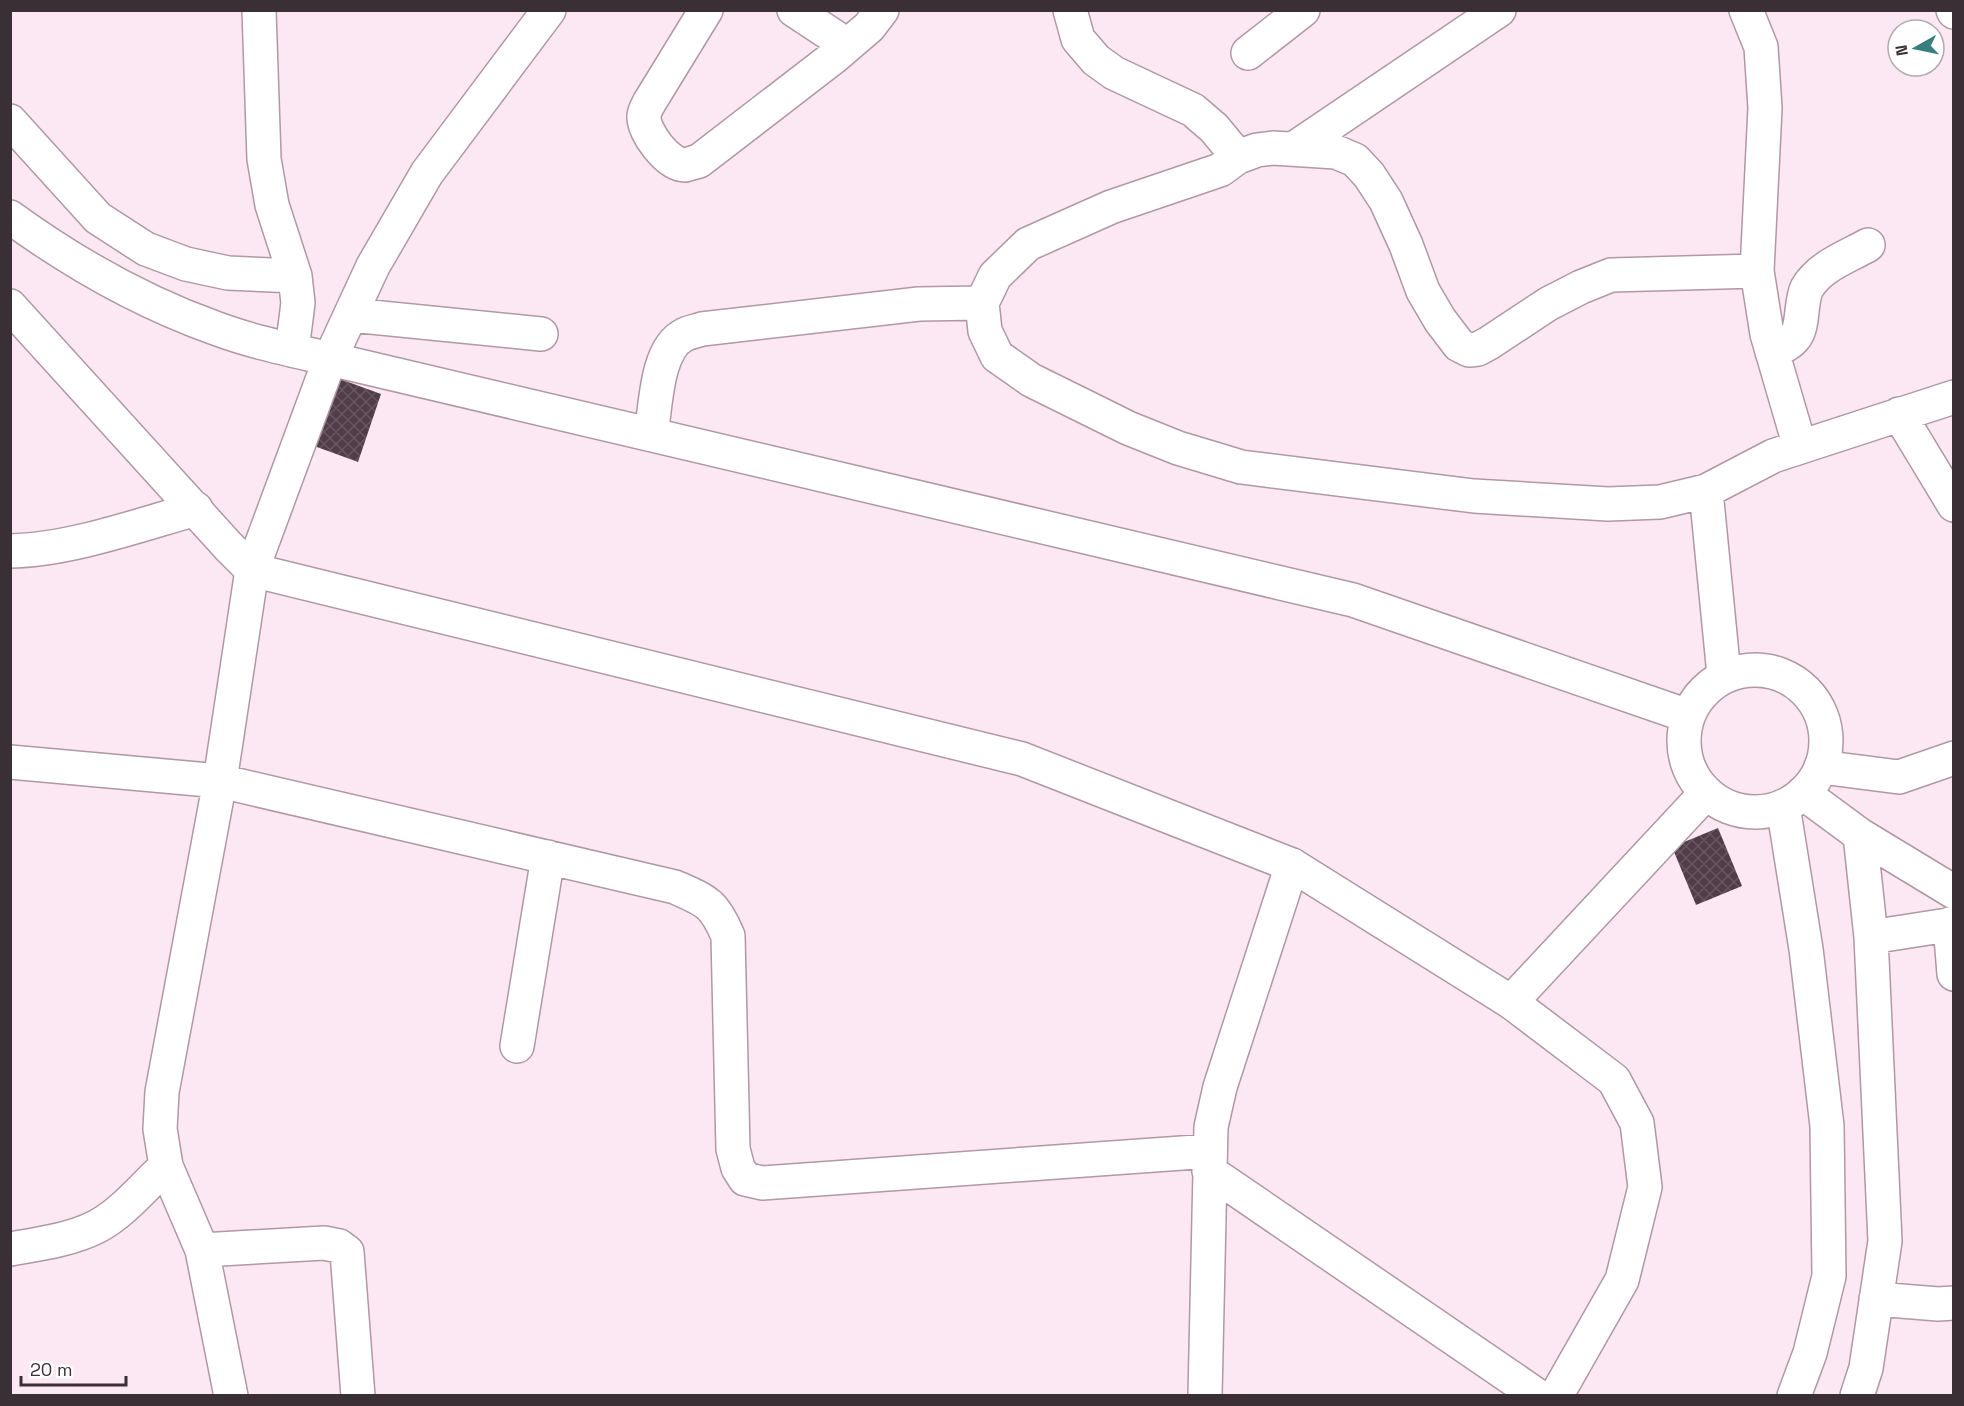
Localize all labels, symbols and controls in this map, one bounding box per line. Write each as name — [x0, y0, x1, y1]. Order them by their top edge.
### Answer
north arrow — [1886, 18, 1946, 78]
text: N — [1890, 43, 1913, 57]
scale bar — [21, 1349, 126, 1387]
text: 20 m — [30, 1358, 73, 1381]

